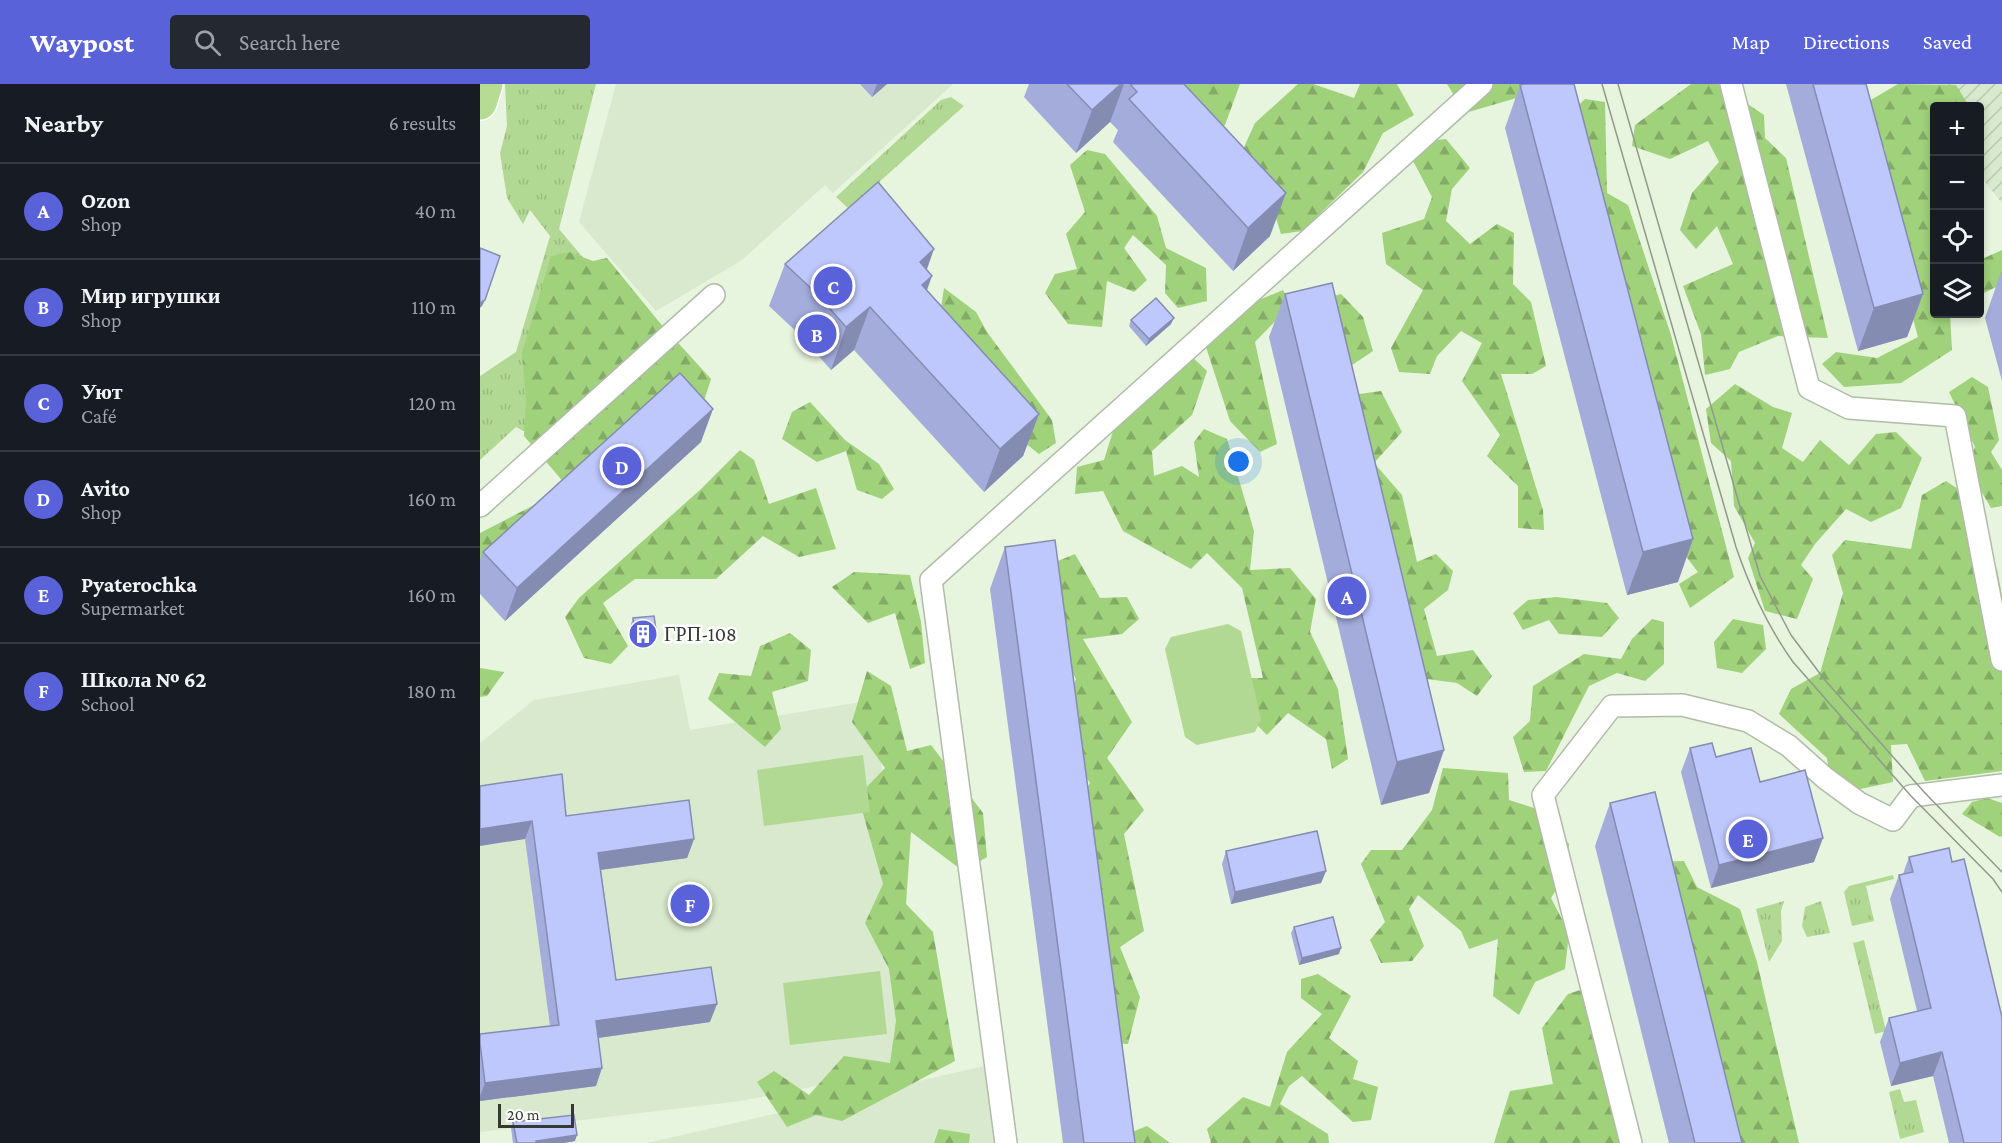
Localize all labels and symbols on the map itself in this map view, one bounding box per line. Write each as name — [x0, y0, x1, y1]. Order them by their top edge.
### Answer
pin: C — [814, 264, 852, 308]
pin: B — [798, 312, 836, 356]
pin: D — [602, 444, 642, 488]
your location — [1224, 447, 1253, 476]
pin: A — [1328, 574, 1366, 618]
building icon: ГРП-108 — [627, 618, 659, 650]
place label: ГРП-108 — [664, 623, 737, 645]
pin: E — [1728, 816, 1768, 861]
pin: F — [670, 882, 710, 926]
scale bar — [498, 1101, 574, 1128]

